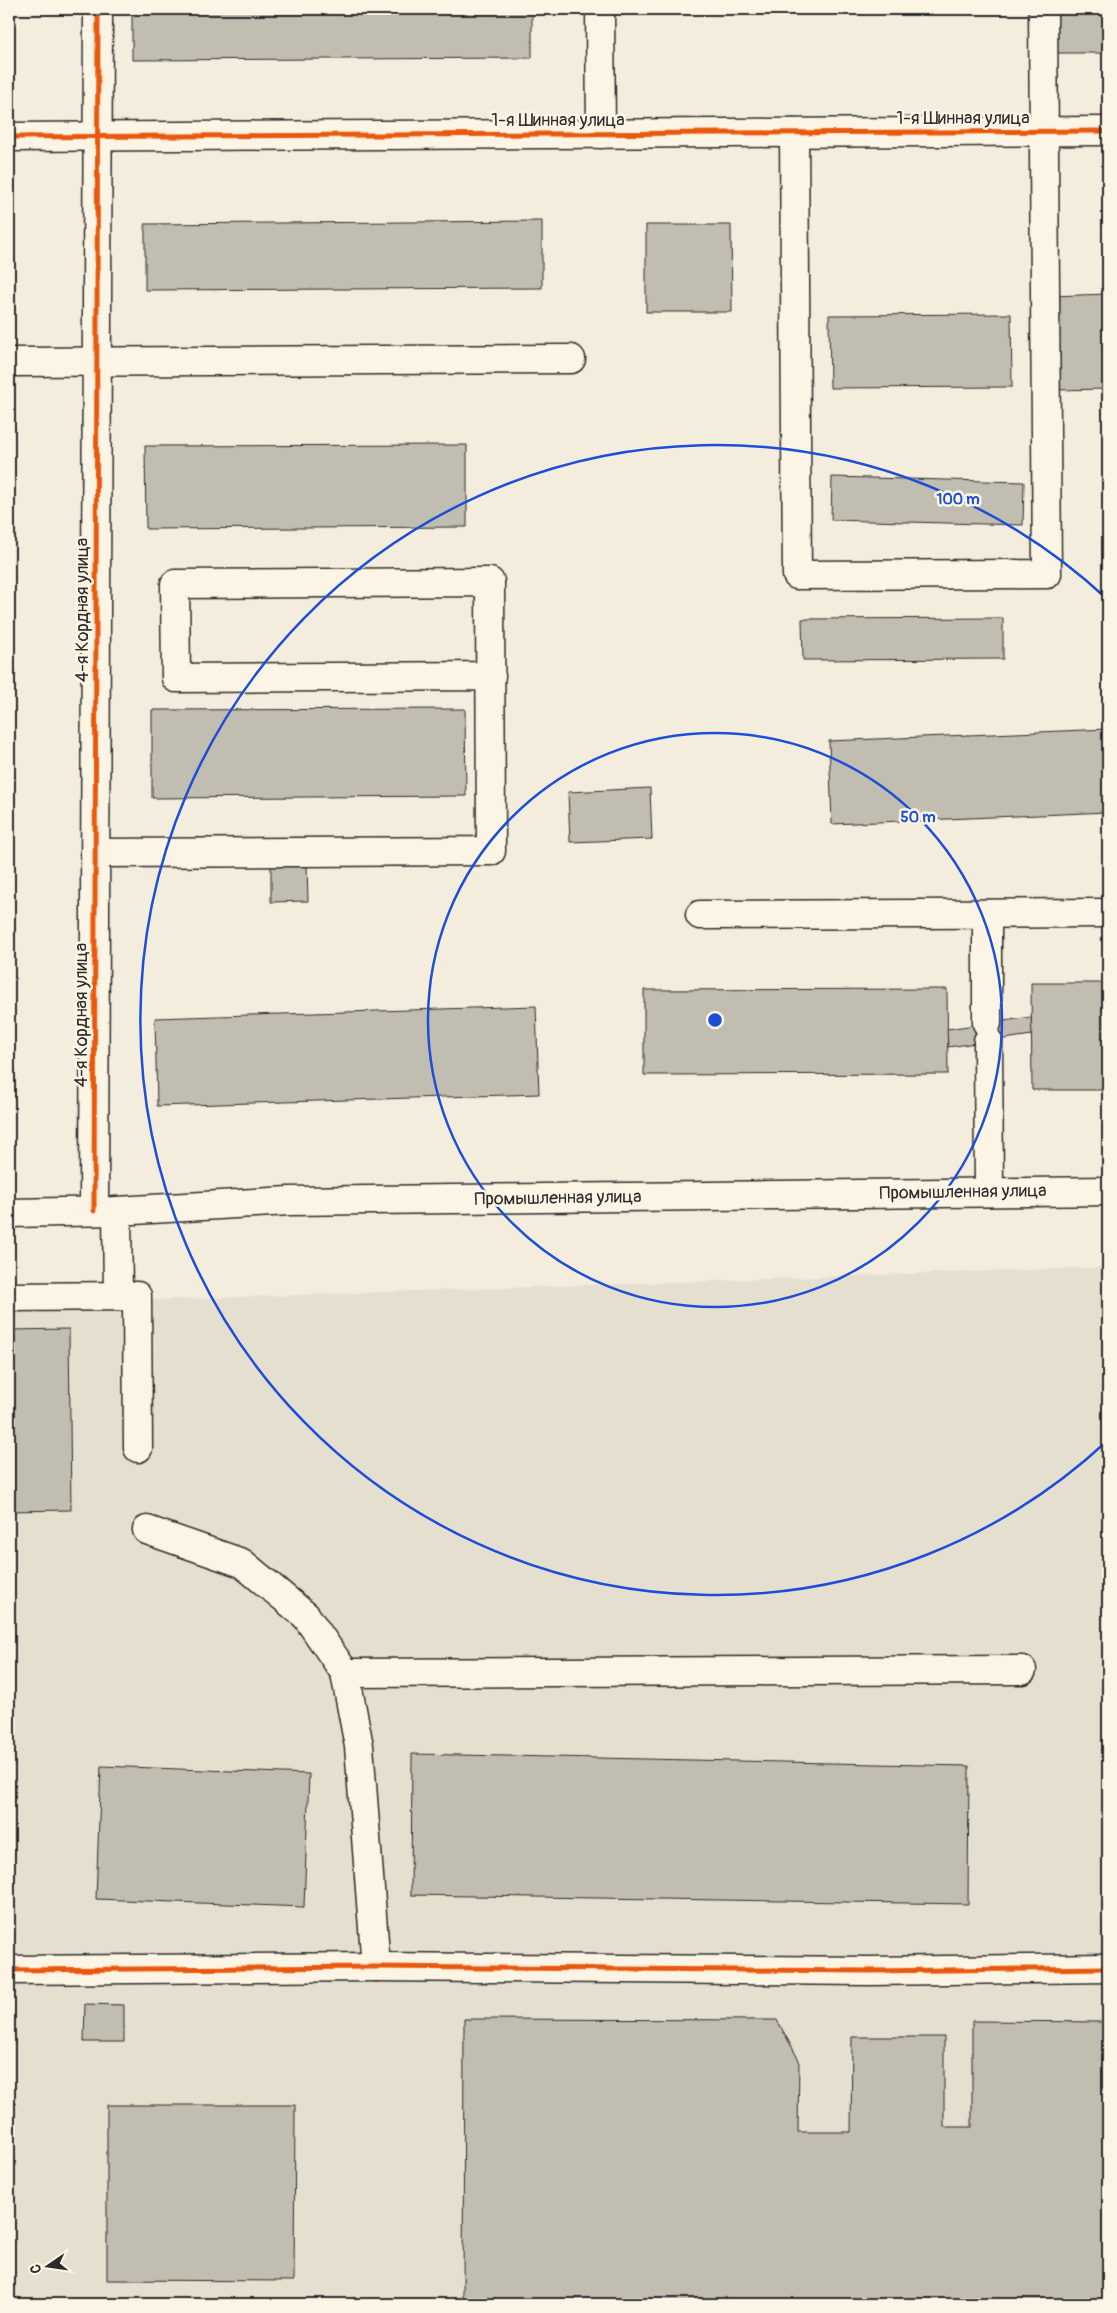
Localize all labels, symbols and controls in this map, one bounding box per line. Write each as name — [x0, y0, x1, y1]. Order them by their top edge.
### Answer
street label: 1-я Шинная улица — [896, 107, 1030, 130]
street label: 1-я Шинная улица — [491, 109, 625, 132]
text: 100 m — [937, 490, 979, 509]
street label: 4-я Кордная улица — [71, 538, 94, 682]
text: 50 m — [901, 808, 935, 827]
street label: 4-я Кордная улица — [70, 943, 93, 1087]
centre of rings — [706, 1011, 724, 1029]
street label: Промышленная улица — [879, 1179, 1047, 1205]
street label: Промышленная улица — [474, 1185, 642, 1211]
north arrow — [22, 2240, 72, 2290]
text: С — [26, 2262, 45, 2275]

